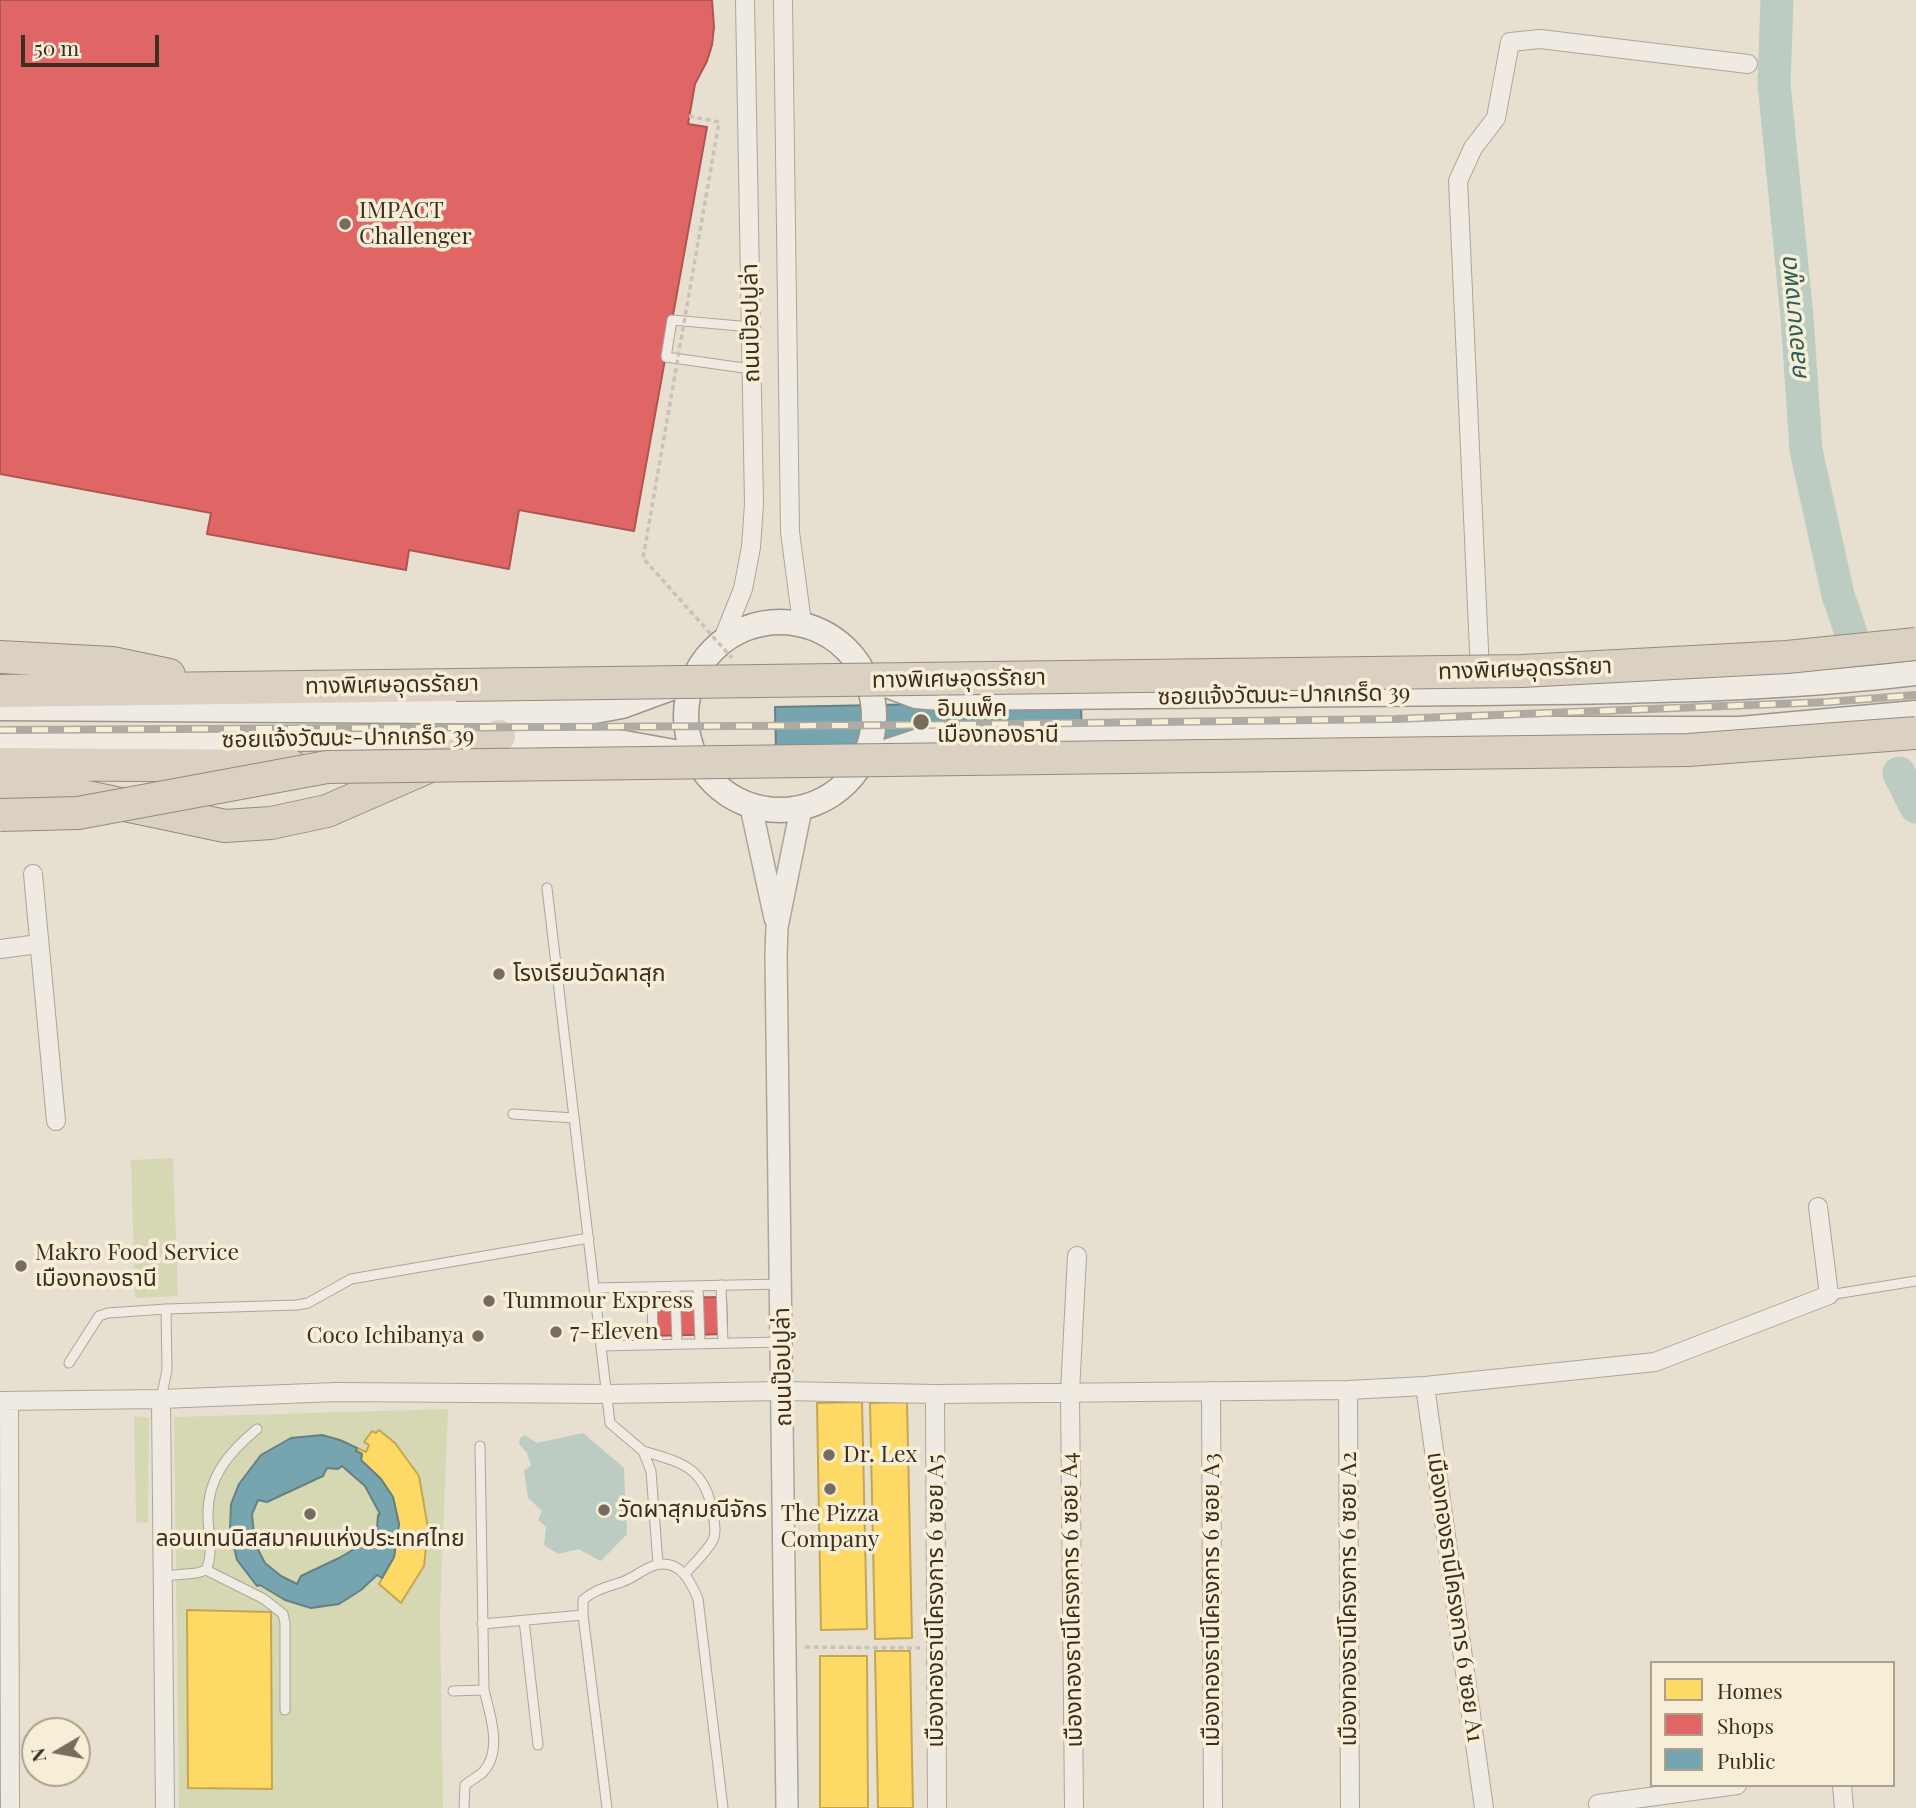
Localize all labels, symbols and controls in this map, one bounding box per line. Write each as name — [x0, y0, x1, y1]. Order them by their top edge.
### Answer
scale bar — [24, 21, 163, 65]
text: 50 m — [34, 33, 79, 61]
place label: IMPACT Challenger — [359, 197, 472, 251]
marker: IMPACT Challenger — [337, 216, 353, 232]
water label: คลองบางพูด — [1774, 256, 1814, 382]
street label: ถนนป๊อปปูล่า — [736, 263, 766, 383]
street label: ทางพิเศษอุดรรัถยา — [1438, 652, 1612, 686]
street label: ทางพิเศษอุดรรัถยา — [872, 664, 1046, 694]
street label: ทางพิเศษอุดรรัถยา — [305, 670, 479, 700]
street label: ซอยแจ้งวัฒนะ-ปากเกร็ด 39 — [1157, 679, 1411, 711]
place label: อิมแพ็ค เมืองทองธานี — [937, 695, 1059, 749]
marker: อิมแพ็ค เมืองทองธานี — [911, 712, 931, 732]
street label: ซอยแจ้งวัฒนะ-ปากเกร็ด 39 — [221, 722, 475, 754]
place label: โรงเรียนวัดผาสุก — [513, 960, 666, 988]
marker: โรงเรียนวัดผาสุก — [491, 966, 507, 982]
place label: Makro Food Service เมืองทองธานี — [35, 1239, 239, 1293]
marker: Makro Food Service เมืองทองธานี — [13, 1258, 29, 1274]
place label: Tummour Express — [503, 1287, 693, 1315]
marker: Tummour Express — [481, 1293, 497, 1309]
street label: ถนนป๊อปปูล่า — [768, 1307, 798, 1427]
place label: 7-Eleven — [570, 1318, 659, 1346]
place label: Coco Ichibanya — [306, 1322, 464, 1350]
marker: 7-Eleven — [548, 1324, 564, 1340]
marker: Coco Ichibanya — [470, 1328, 486, 1344]
place label: Dr. Lex — [843, 1441, 917, 1469]
marker: Dr. Lex — [821, 1447, 837, 1463]
street label: เมืองทองธานีโครงการ 6 ซอย A1 — [1421, 1450, 1489, 1744]
street label: เมืองทองธานีโครงการ 6 ซอย A2 — [1335, 1451, 1363, 1747]
street label: เมืองทองธานีโครงการ 6 ซอย A4 — [1056, 1452, 1088, 1748]
street label: เมืองทองธานีโครงการ 6 ซอย A3 — [1198, 1453, 1226, 1747]
street label: เมืองทองธานีโครงการ 6 ซอย A5 — [922, 1454, 950, 1748]
marker: The Pizza Company — [822, 1481, 838, 1497]
place label: วัดผาสุกมณีจักร — [618, 1496, 767, 1524]
place label: The Pizza Company — [781, 1500, 879, 1554]
marker: วัดผาสุกมณีจักร — [596, 1502, 612, 1518]
marker: ลอนเทนนิสสมาคมแห่งประเทศไทย — [302, 1506, 318, 1522]
place label: ลอนเทนนิสสมาคมแห่งประเทศไทย — [155, 1525, 465, 1553]
legend — [1650, 1661, 1895, 1787]
text: Homes — [1717, 1676, 1783, 1704]
text: Shops — [1717, 1711, 1774, 1739]
north arrow — [21, 1717, 91, 1787]
text: N — [23, 1746, 51, 1764]
text: Public — [1717, 1746, 1775, 1774]

